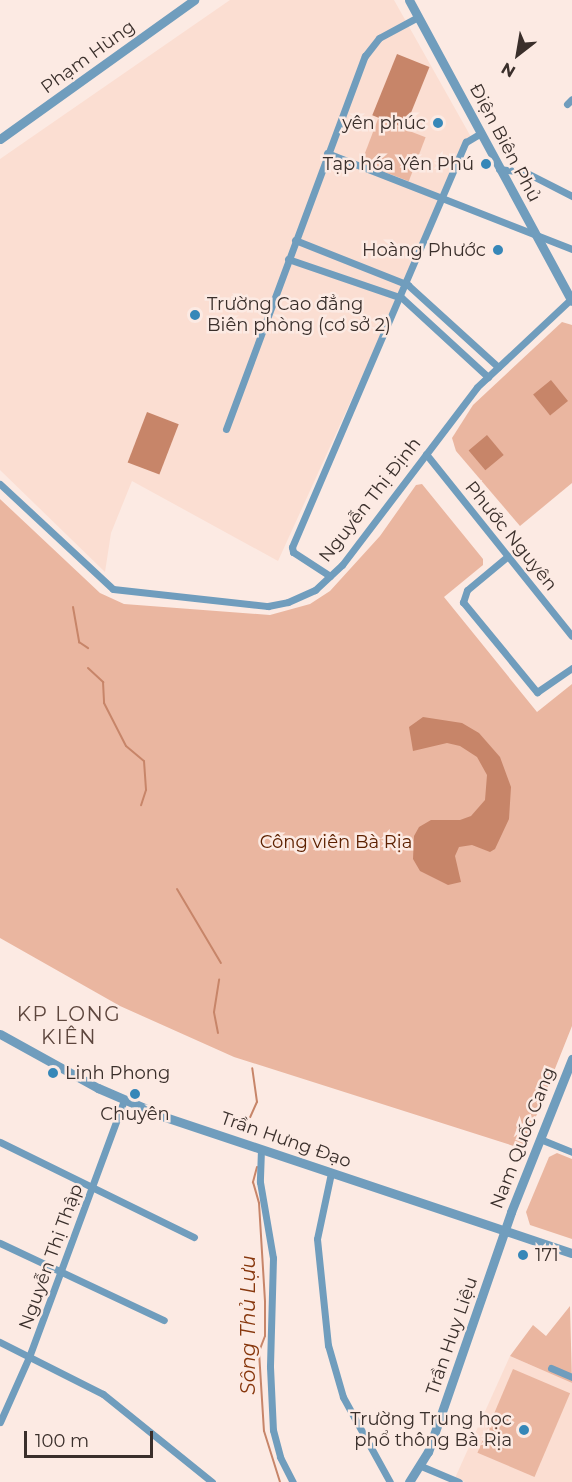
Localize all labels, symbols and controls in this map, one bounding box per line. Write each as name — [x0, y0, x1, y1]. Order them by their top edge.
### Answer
street label: Phạm Hùng — [37, 16, 139, 98]
north arrow — [488, 24, 548, 84]
text: N — [498, 58, 519, 81]
street label: Điện Biên Phủ — [465, 80, 545, 206]
place label: yên phúc — [342, 112, 426, 134]
marker: yên phúc — [431, 116, 445, 130]
place label: Tạp hóa Yên Phú — [323, 153, 474, 175]
marker: Tạp hóa Yên Phú — [479, 157, 493, 171]
place label: Hoàng Phước — [362, 239, 486, 261]
marker: Hoàng Phước — [491, 243, 505, 257]
place label: Trường Cao đẳng Biên phòng (cơ sở 2) — [207, 294, 391, 336]
marker: Trường Cao đẳng Biên phòng (cơ sở 2) — [188, 308, 202, 322]
street label: Nguyễn Thị Định — [315, 433, 425, 567]
street label: Phước Nguyên — [460, 477, 562, 595]
park label: Công viên Bà Rịa — [260, 831, 412, 853]
district label: KP LONG KIÊN — [17, 1003, 121, 1050]
place label: Linh Phong — [65, 1062, 170, 1084]
street label: Nam Quốc Cang — [486, 1064, 560, 1212]
marker: Linh Phong — [46, 1066, 60, 1080]
marker: Chuyên — [128, 1087, 142, 1101]
place label: Chuyên — [100, 1103, 170, 1125]
street label: Trần Hưng Đạo — [218, 1108, 354, 1172]
street label: Nguyễn Thị Thập — [15, 1181, 87, 1333]
place label: 171 — [535, 1244, 559, 1266]
marker: 171 — [516, 1248, 530, 1262]
water label: Sông Thủ Lựu — [236, 1255, 260, 1395]
street label: Trần Huy Liệu — [422, 1274, 482, 1398]
place label: Trường Trung học phổ thông Bà Rịa — [350, 1409, 512, 1452]
scale bar — [27, 1419, 156, 1457]
marker: Trường Trung học phổ thông Bà Rịa — [517, 1423, 531, 1437]
text: 100 m — [35, 1430, 89, 1452]

